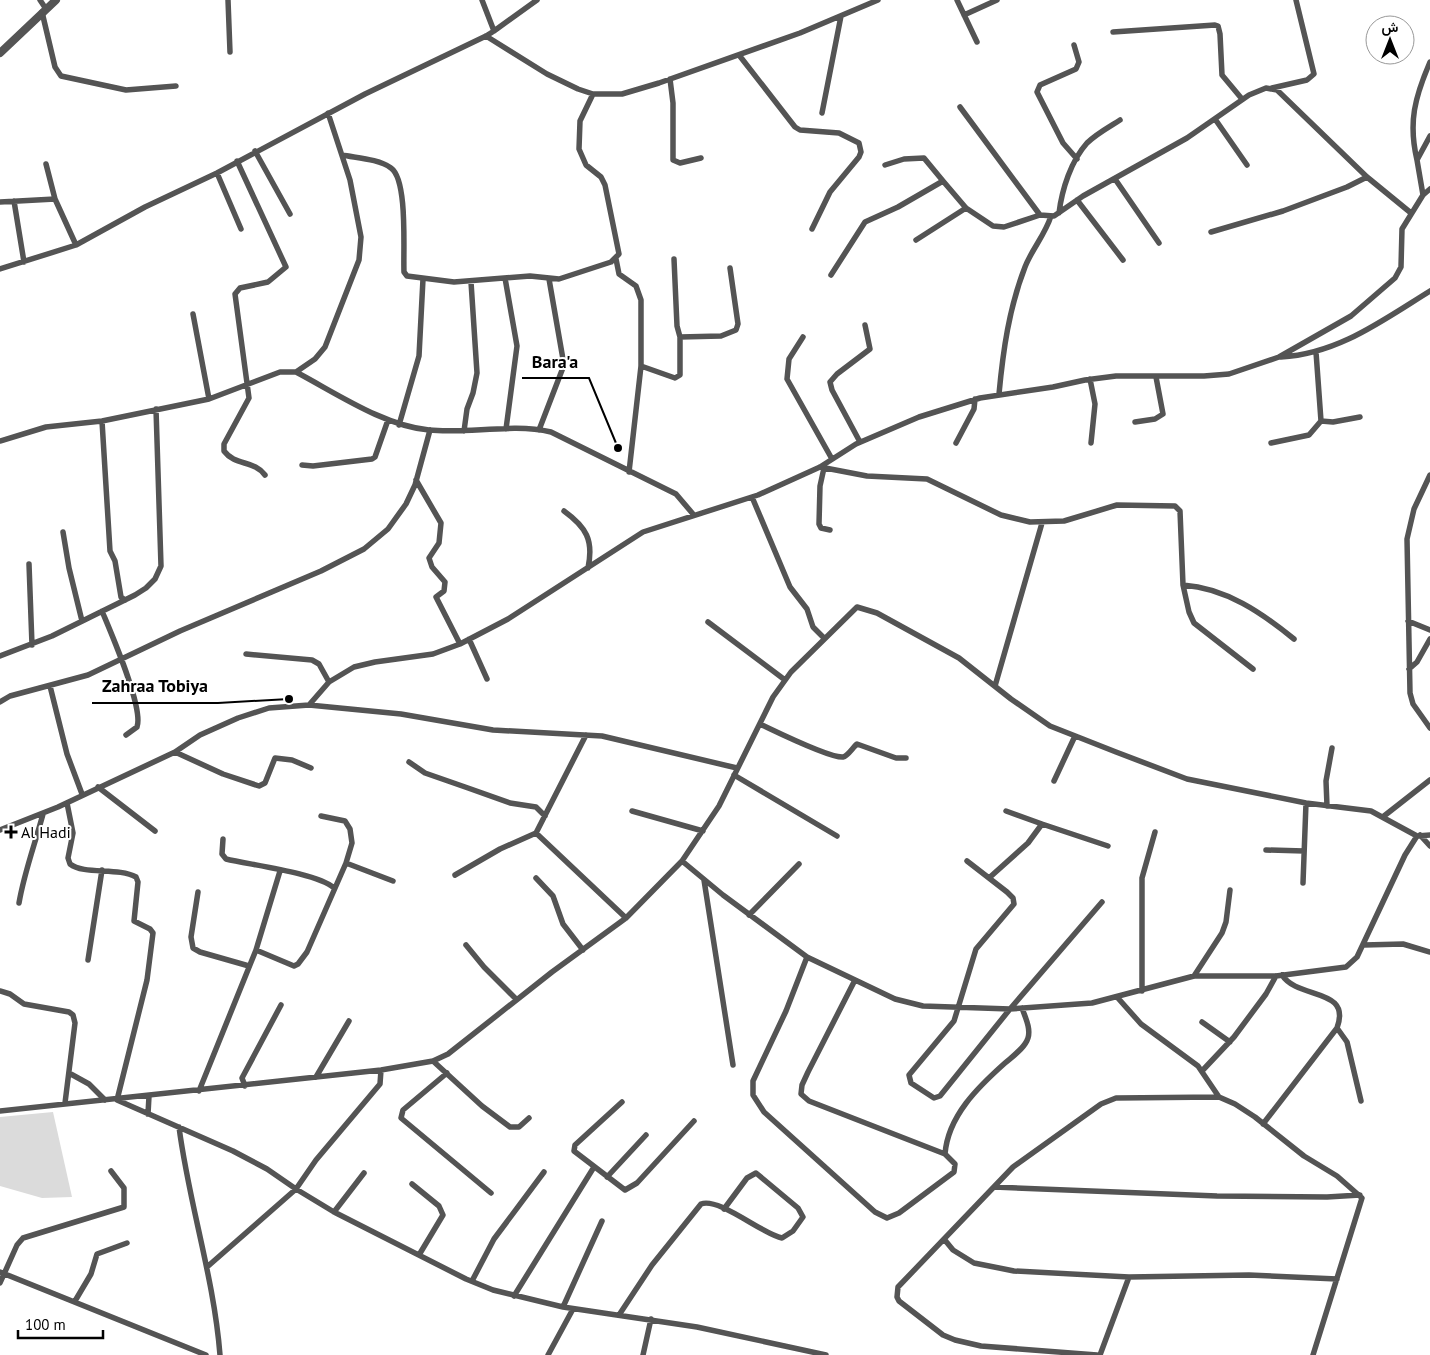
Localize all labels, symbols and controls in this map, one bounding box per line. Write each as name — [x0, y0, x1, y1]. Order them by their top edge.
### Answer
north arrow — [1365, 15, 1415, 65]
text: ش — [1382, 18, 1399, 36]
callout: Bara'a — [522, 345, 589, 378]
text: Bara'a — [532, 350, 578, 373]
callout: Zahraa Tobiya — [92, 670, 218, 703]
text: Zahraa Tobiya — [102, 674, 208, 697]
place label: Al Hadi — [21, 822, 71, 842]
marker: Al Hadi — [5, 826, 17, 838]
scale bar — [18, 1308, 102, 1340]
text: 100 m — [25, 1315, 66, 1334]

